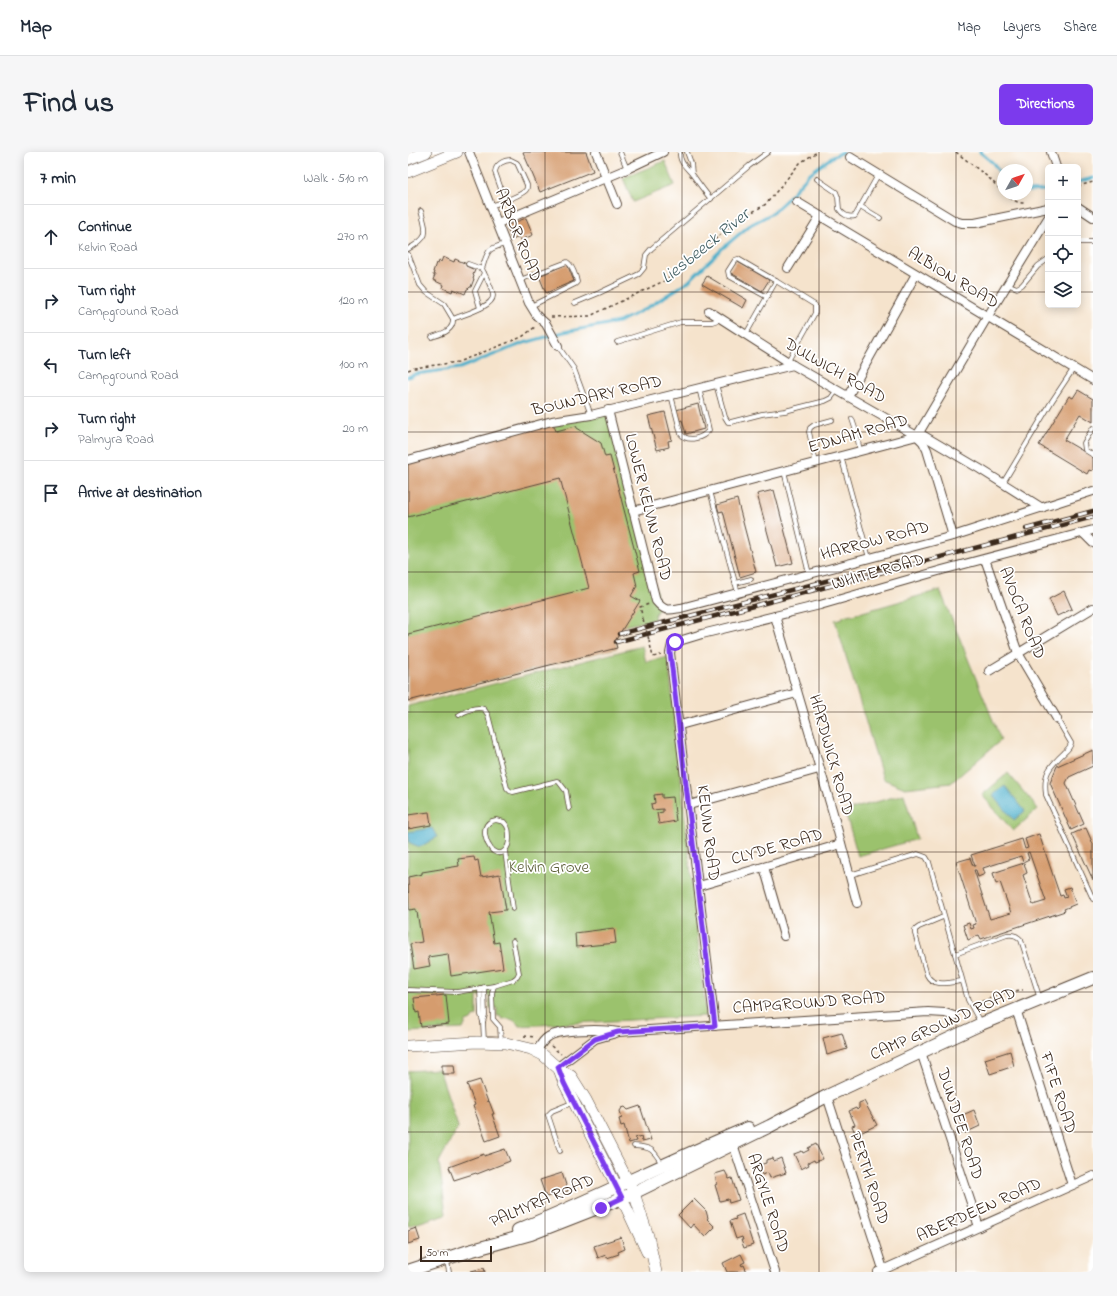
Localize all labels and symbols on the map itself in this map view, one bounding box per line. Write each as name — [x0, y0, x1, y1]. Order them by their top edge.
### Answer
north arrow — [997, 164, 1033, 200]
street label: ARBOR ROAD — [488, 185, 548, 285]
water label: Liesbeeck River — [656, 202, 758, 291]
street label: ALBION ROAD — [903, 241, 1003, 315]
street label: DULWICH ROAD — [779, 331, 891, 410]
street label: BOUNDARY ROAD — [528, 369, 665, 423]
street label: EDNAM ROAD — [805, 408, 911, 460]
street label: LOWER KELVIN ROAD — [618, 431, 678, 583]
street label: HARROW ROAD — [818, 514, 932, 568]
street label: WHITE ROAD — [829, 547, 927, 597]
street label: AVOCA ROAD — [992, 563, 1052, 663]
route start — [666, 633, 684, 651]
street label: HARDWICK ROAD — [802, 692, 860, 818]
street label: KELVIN ROAD — [690, 784, 726, 882]
street label: CLYDE ROAD — [728, 822, 826, 872]
park label: Kelvin Grove — [509, 855, 590, 880]
street label: CAMP GROUND ROAD — [866, 981, 1020, 1067]
street label: CAMPGROUND ROAD — [732, 985, 886, 1021]
street label: FIFE ROAD — [1033, 1048, 1083, 1137]
street label: DUNDEE ROAD — [930, 1064, 990, 1183]
street label: PERTH ROAD — [842, 1128, 896, 1228]
street label: ARGYLE ROAD — [740, 1150, 796, 1256]
street label: PALMYRA ROAD — [486, 1168, 598, 1234]
street label: ABERDEEN ROAD — [913, 1171, 1045, 1249]
route end — [592, 1199, 610, 1217]
scale bar — [420, 1244, 492, 1263]

